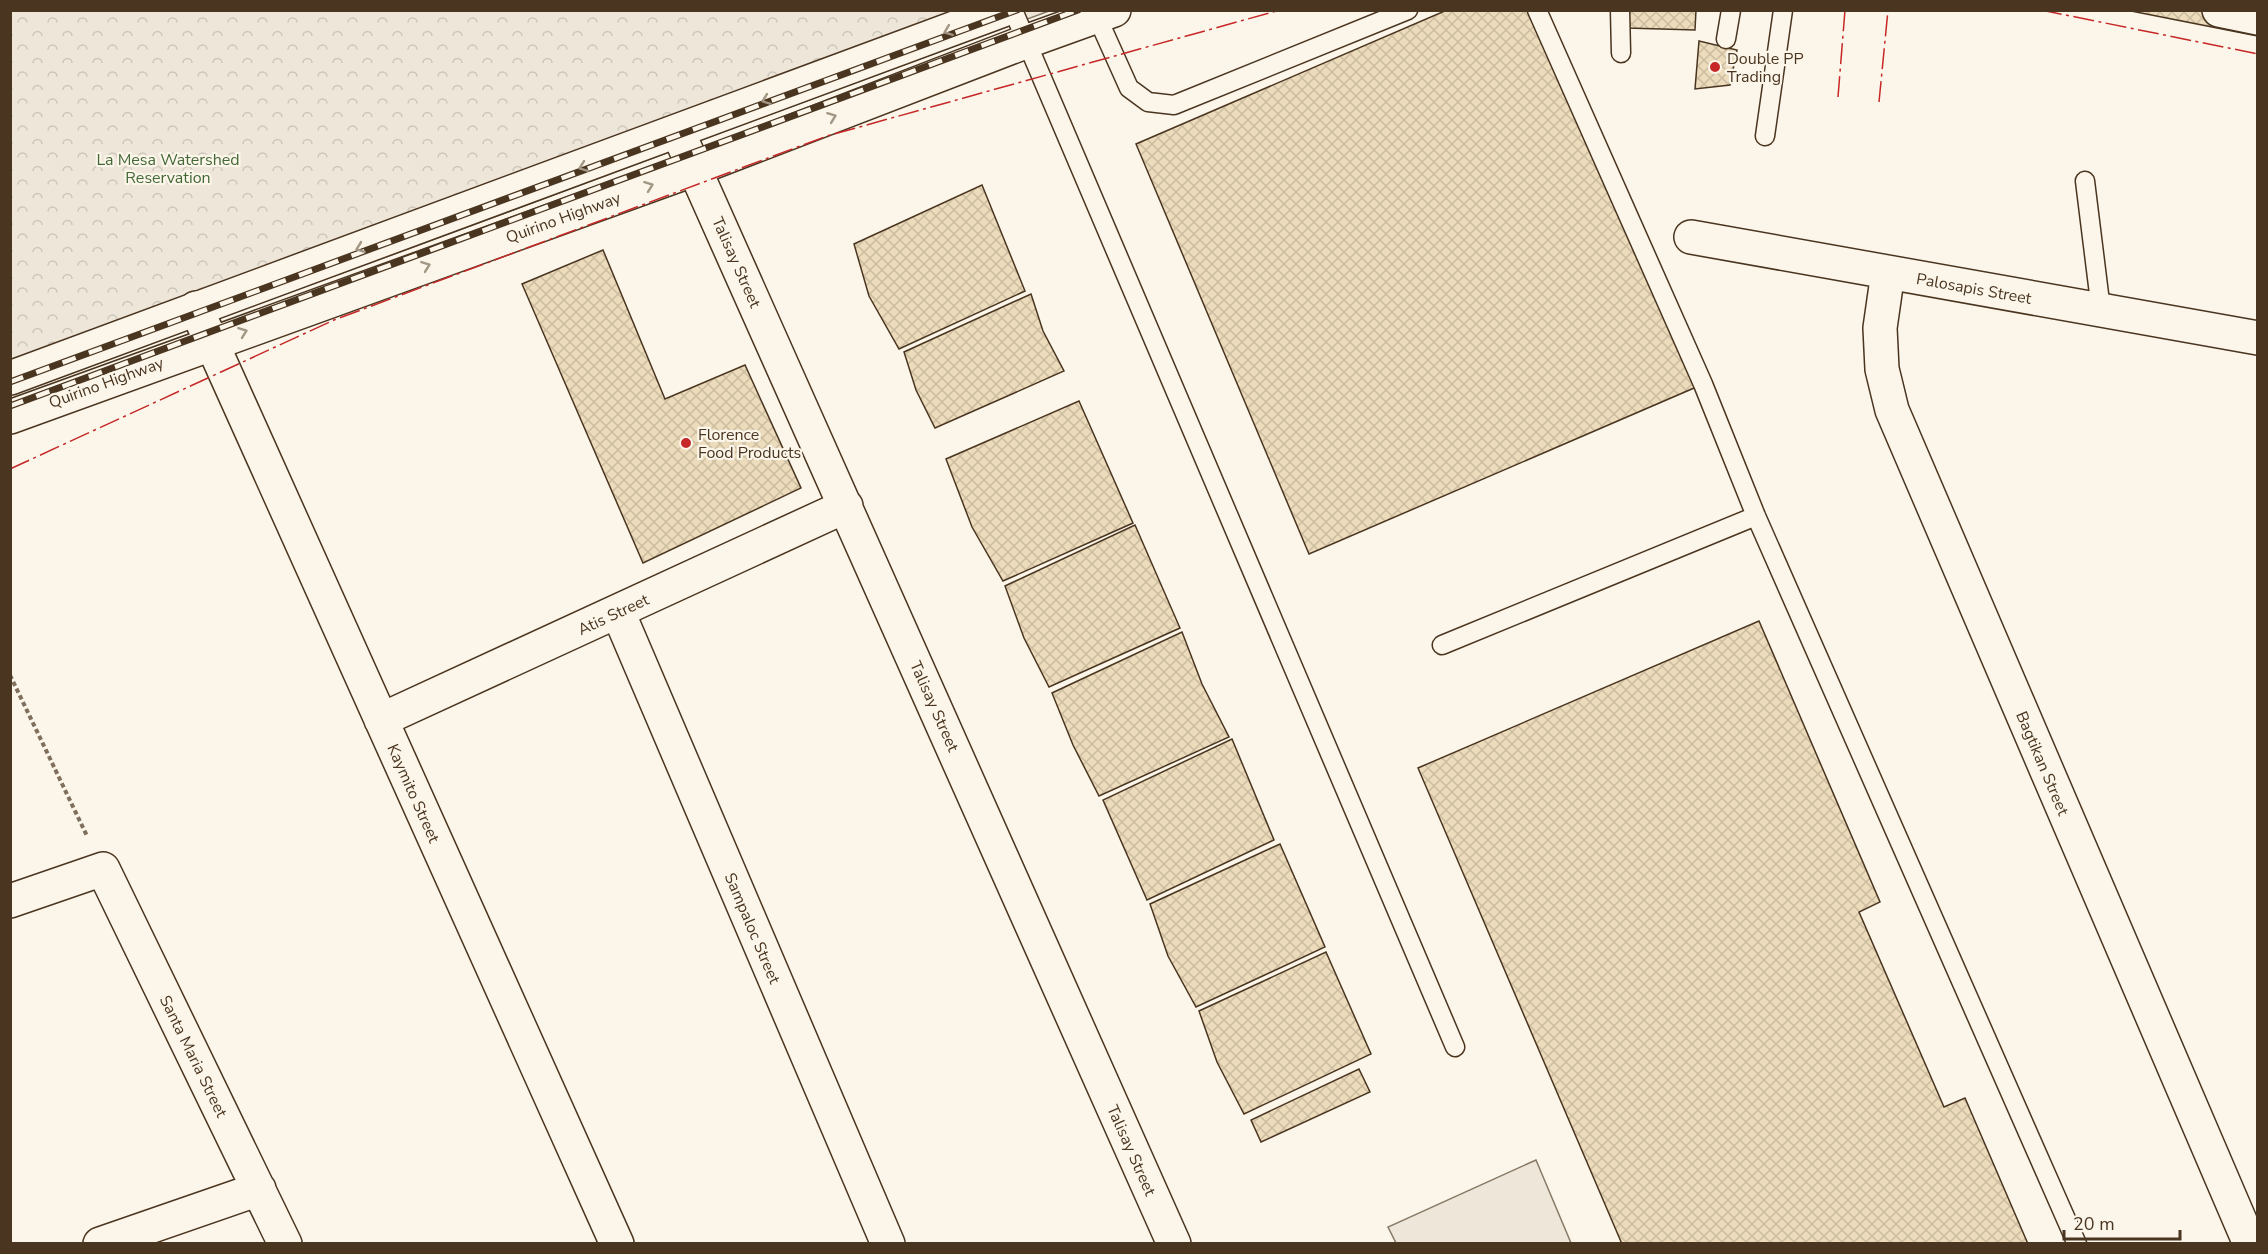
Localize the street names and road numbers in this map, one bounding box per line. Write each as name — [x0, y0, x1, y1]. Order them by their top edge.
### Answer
street label: Quirino Highway — [503, 187, 625, 249]
street label: Talisay Street — [706, 213, 766, 312]
street label: Palosapis Street — [1915, 268, 2033, 310]
street label: Quirino Highway — [46, 352, 168, 414]
street label: Atis Street — [574, 589, 653, 641]
street label: Talisay Street — [904, 657, 964, 756]
street label: Bagtikan Street — [2010, 708, 2074, 819]
street label: Kaymito Street — [381, 740, 445, 847]
street label: Sampaloc Street — [719, 870, 786, 988]
street label: Santa Maria Street — [154, 992, 232, 1122]
street label: Talisay Street — [1101, 1101, 1161, 1200]

